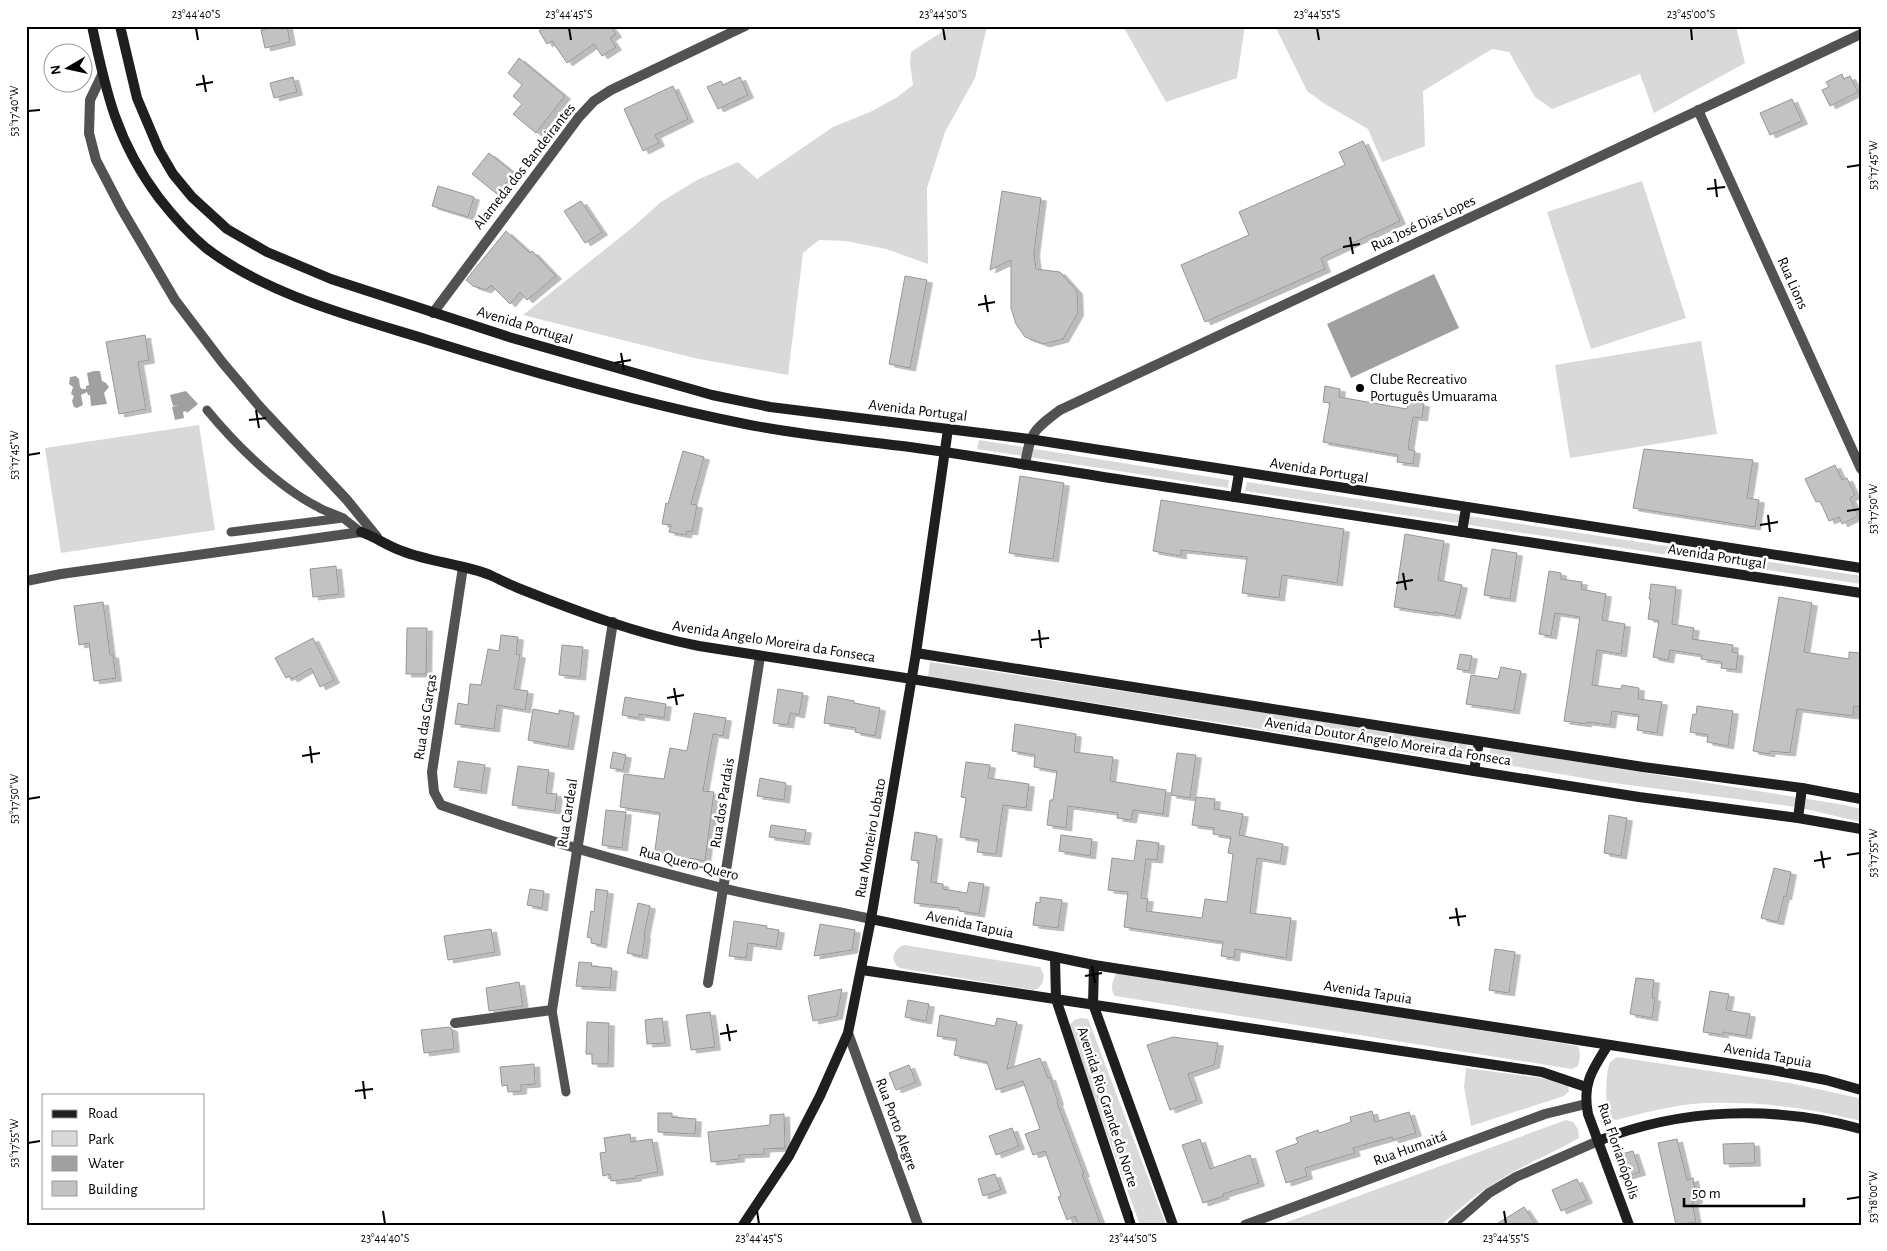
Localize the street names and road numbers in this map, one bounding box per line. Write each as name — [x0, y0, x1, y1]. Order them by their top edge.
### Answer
street label: Alameda dos Bandeirantes — [471, 100, 578, 232]
street label: Rua José Dias Lopes — [1369, 193, 1478, 254]
street label: Rua Lions — [1774, 255, 1811, 312]
street label: Avenida Portugal — [475, 304, 575, 347]
street label: Avenida Portugal — [868, 397, 968, 424]
street label: Avenida Portugal — [1269, 455, 1369, 486]
street label: Avenida Portugal — [1667, 541, 1767, 572]
street label: Avenida Angelo Moreira da Fonseca — [671, 618, 877, 665]
street label: Rua das Garças — [411, 673, 440, 761]
street label: Avenida Doutor Ângelo Moreira da Fonseca — [1264, 714, 1512, 768]
street label: Rua dos Pardais — [708, 757, 737, 849]
street label: Rua Cardeal — [555, 777, 580, 849]
street label: Rua Monteiro Lobato — [853, 777, 888, 899]
street label: Rua Quero-Quero — [637, 844, 740, 883]
street label: Avenida Tapuia — [925, 908, 1015, 941]
street label: Avenida Tapuia — [1323, 978, 1413, 1007]
street label: Avenida Rio Grande do Norte — [1074, 1025, 1141, 1189]
street label: Avenida Tapuia — [1723, 1040, 1813, 1071]
street label: Rua Porto Alegre — [873, 1076, 920, 1172]
street label: Rua Florianópolis — [1595, 1101, 1642, 1201]
street label: Rua Humaitá — [1371, 1128, 1449, 1169]

